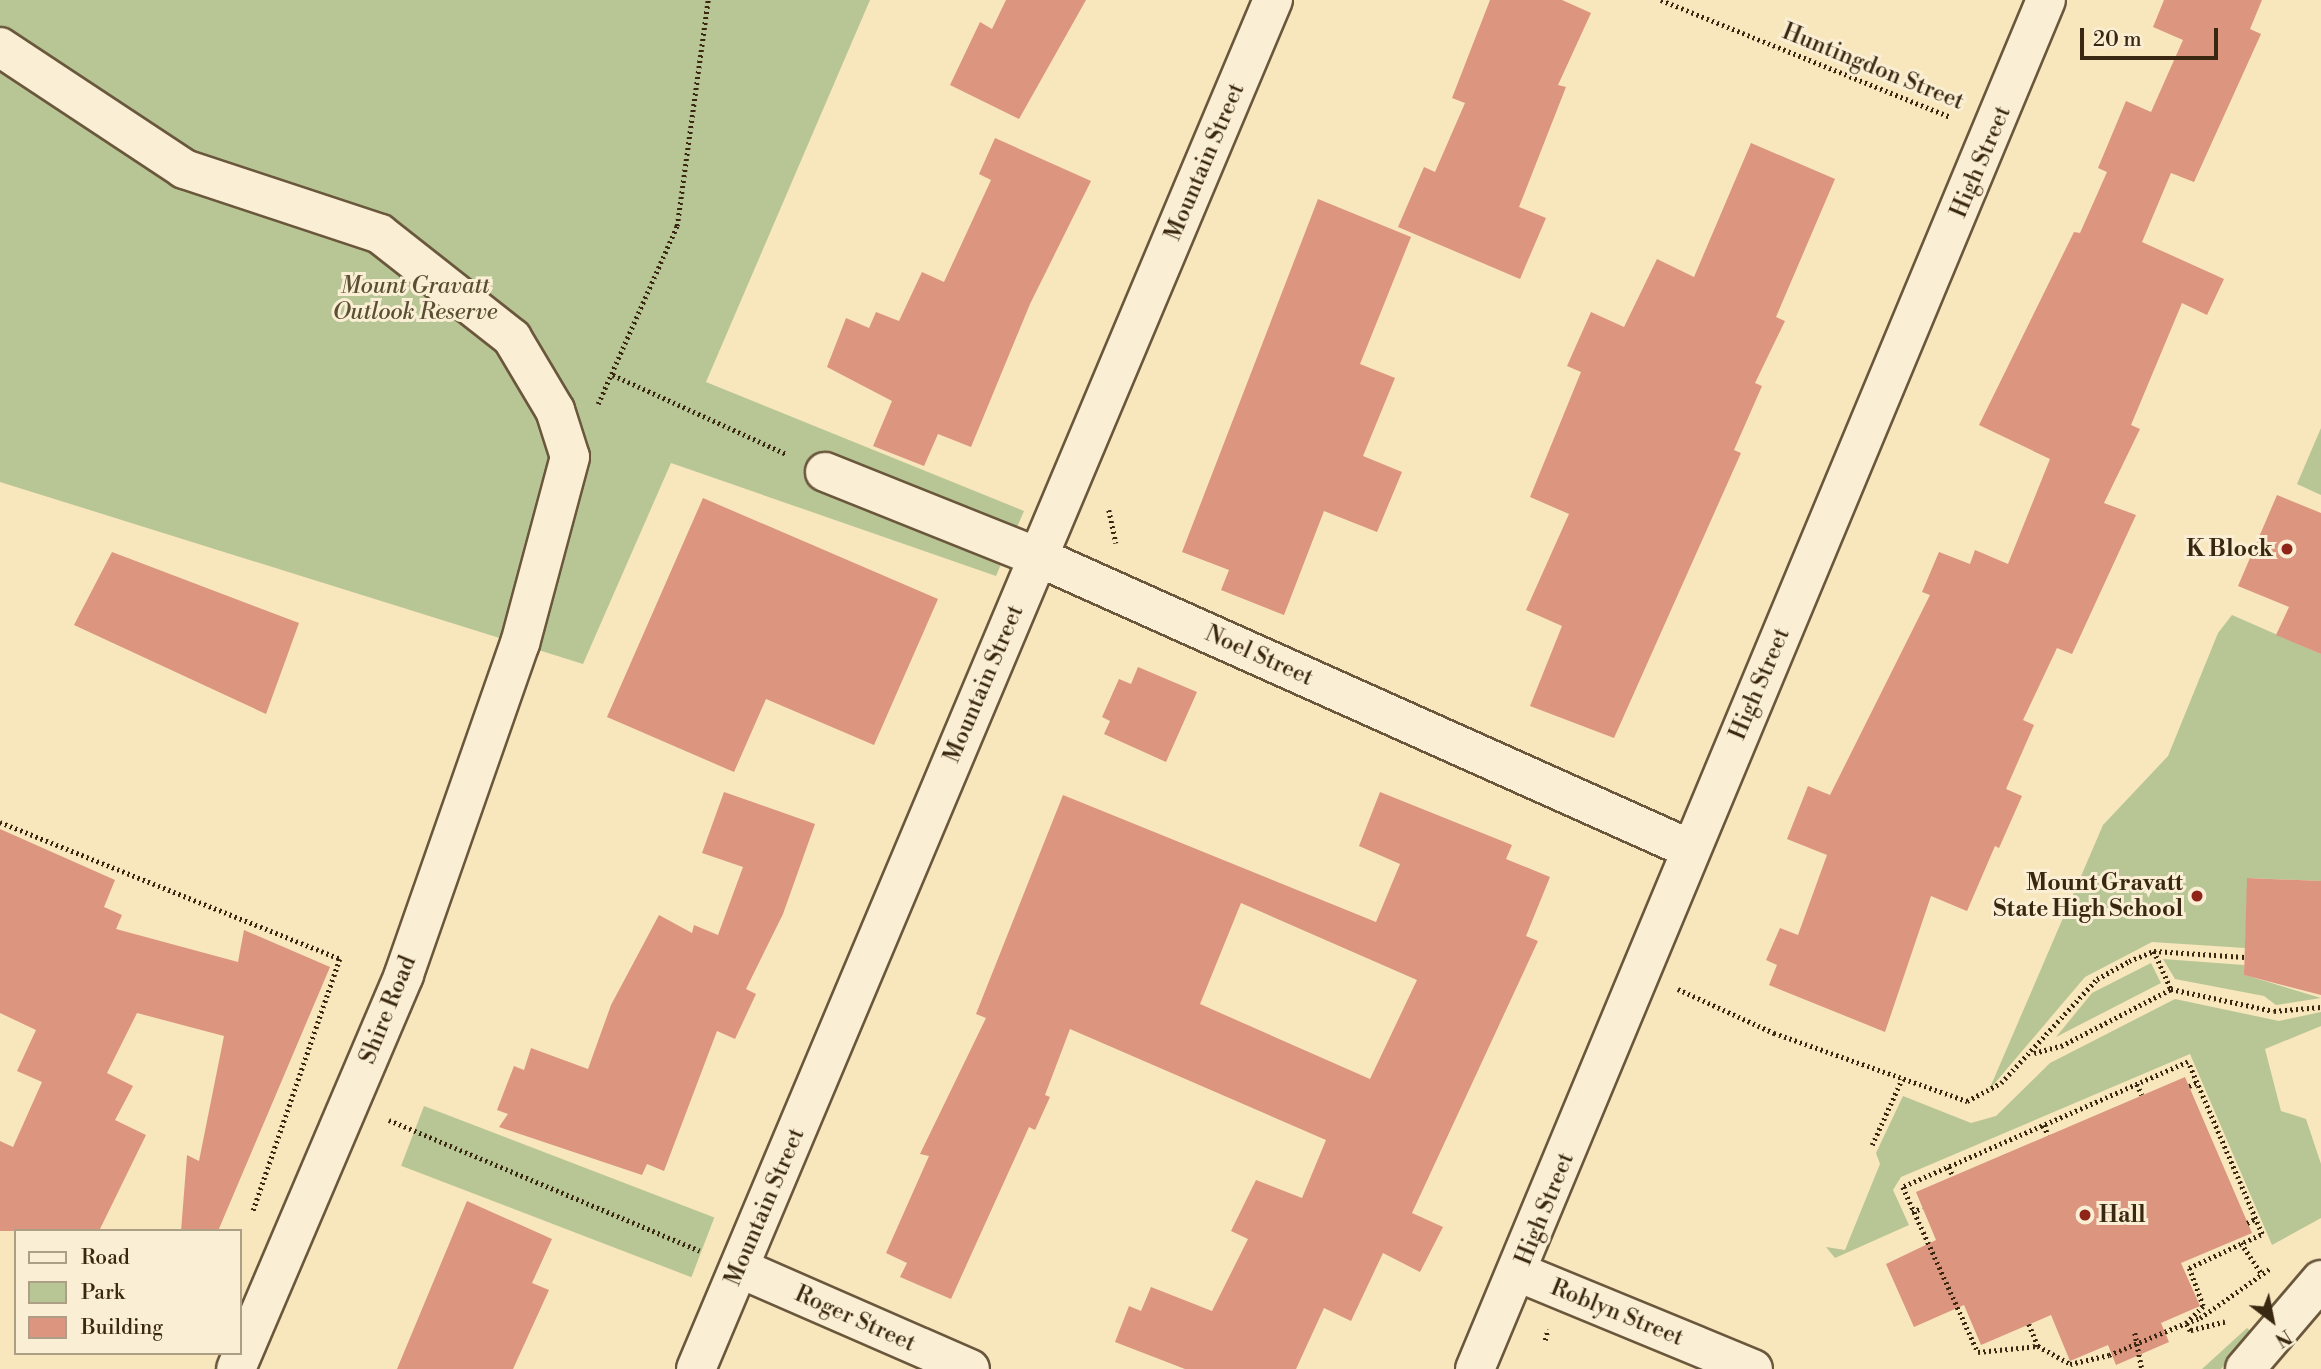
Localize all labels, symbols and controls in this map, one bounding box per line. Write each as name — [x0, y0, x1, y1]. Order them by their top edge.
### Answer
scale bar — [2083, 14, 2221, 58]
street label: Huntingdon Street — [1778, 18, 1968, 116]
text: 20 m — [2093, 27, 2142, 53]
street label: Mountain Street — [1159, 79, 1251, 245]
street label: High Street — [1945, 102, 2017, 222]
park label: Mount Gravatt Outlook Reserve — [333, 272, 497, 326]
place label: K Block — [2186, 535, 2273, 563]
marker: K Block — [2279, 541, 2295, 557]
street label: Mountain Street — [938, 601, 1030, 767]
street label: Noel Street — [1201, 620, 1317, 692]
street label: High Street — [1724, 624, 1796, 744]
place label: Mount Gravatt State High School — [1993, 869, 2183, 923]
marker: Mount Gravatt State High School — [2189, 888, 2205, 904]
street label: Shire Road — [354, 952, 422, 1068]
street label: Mountain Street — [719, 1124, 811, 1290]
street label: High Street — [1510, 1149, 1580, 1269]
place label: Hall — [2099, 1201, 2146, 1229]
marker: Hall — [2077, 1207, 2093, 1223]
legend — [14, 1229, 242, 1355]
text: Road — [81, 1245, 130, 1271]
street label: Roblyn Street — [1547, 1274, 1687, 1352]
text: Park — [81, 1280, 125, 1306]
street label: Roger Street — [790, 1280, 920, 1358]
north arrow — [2237, 1285, 2307, 1355]
text: Building — [81, 1315, 163, 1341]
text: N — [2270, 1324, 2296, 1352]

